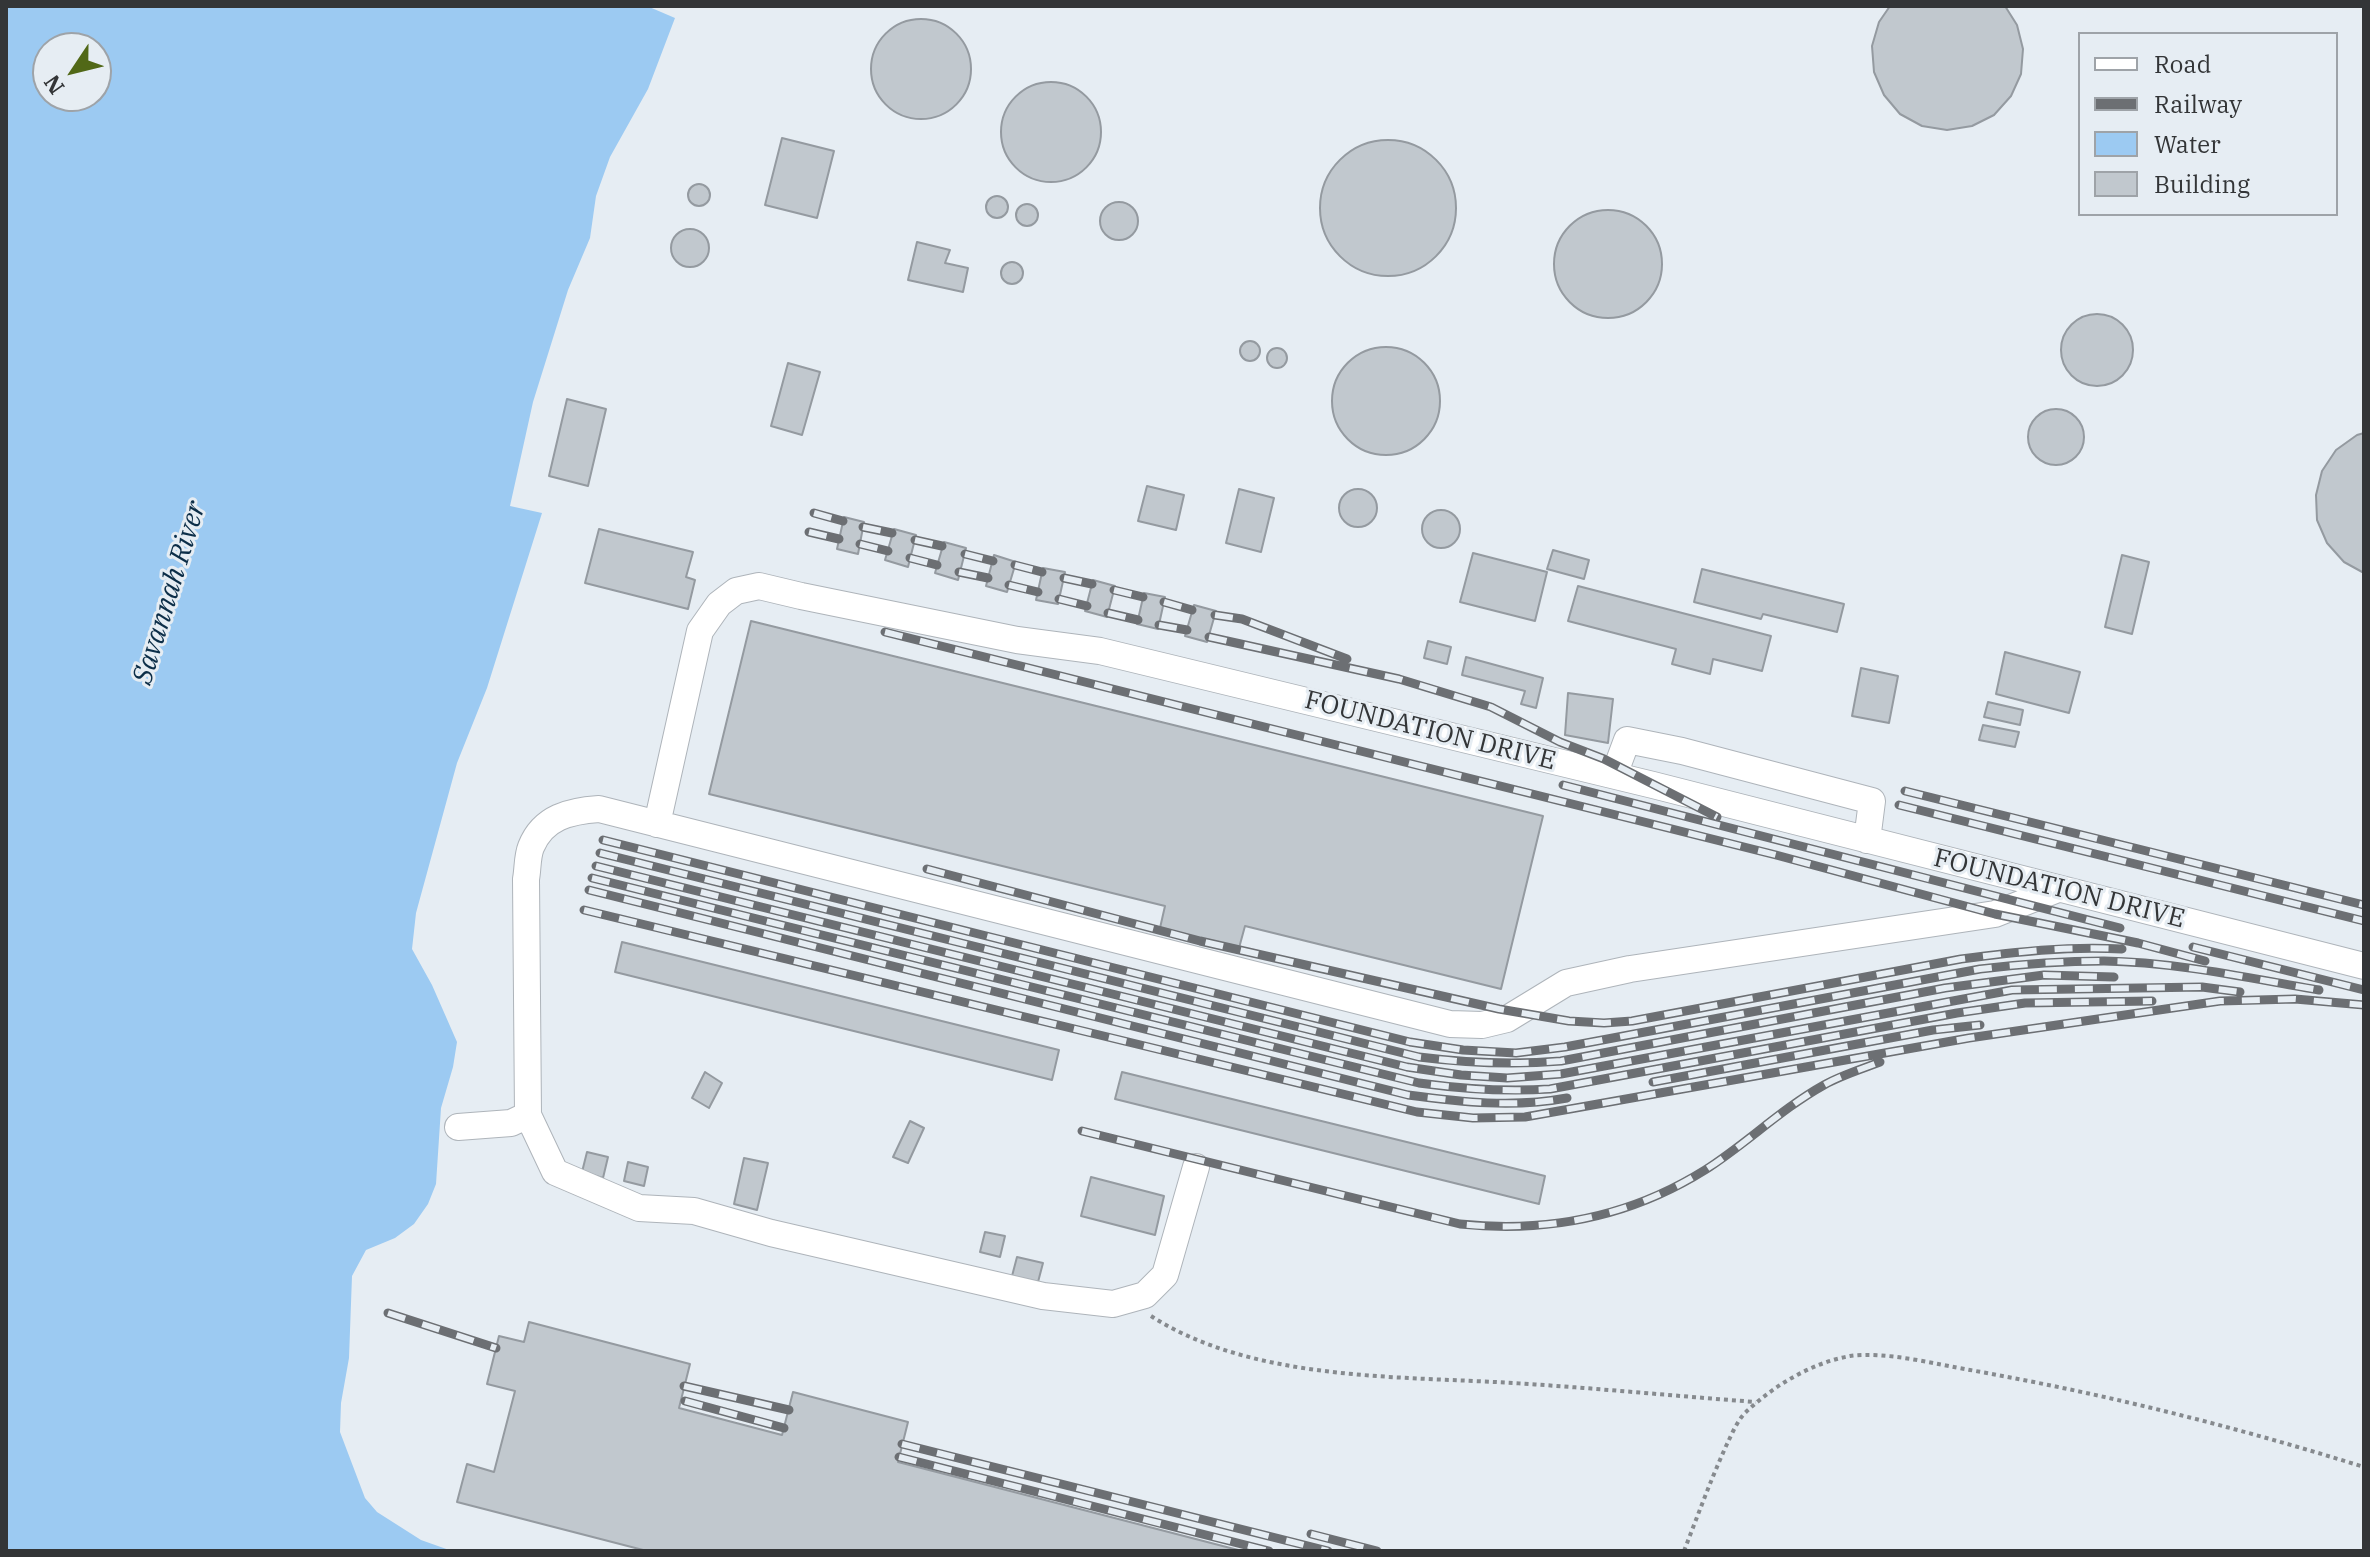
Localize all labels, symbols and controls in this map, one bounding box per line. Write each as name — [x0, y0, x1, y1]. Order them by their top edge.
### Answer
north arrow — [32, 32, 112, 112]
legend — [2078, 32, 2338, 216]
text: Road — [2154, 48, 2211, 80]
text: N — [37, 69, 70, 100]
text: Railway — [2154, 88, 2242, 120]
text: Water — [2154, 128, 2221, 160]
text: Building — [2154, 168, 2250, 200]
water label: Savannah River — [126, 497, 214, 689]
street label: FOUNDATION DRIVE — [1301, 685, 1559, 777]
street label: FOUNDATION DRIVE — [1930, 843, 2188, 935]

